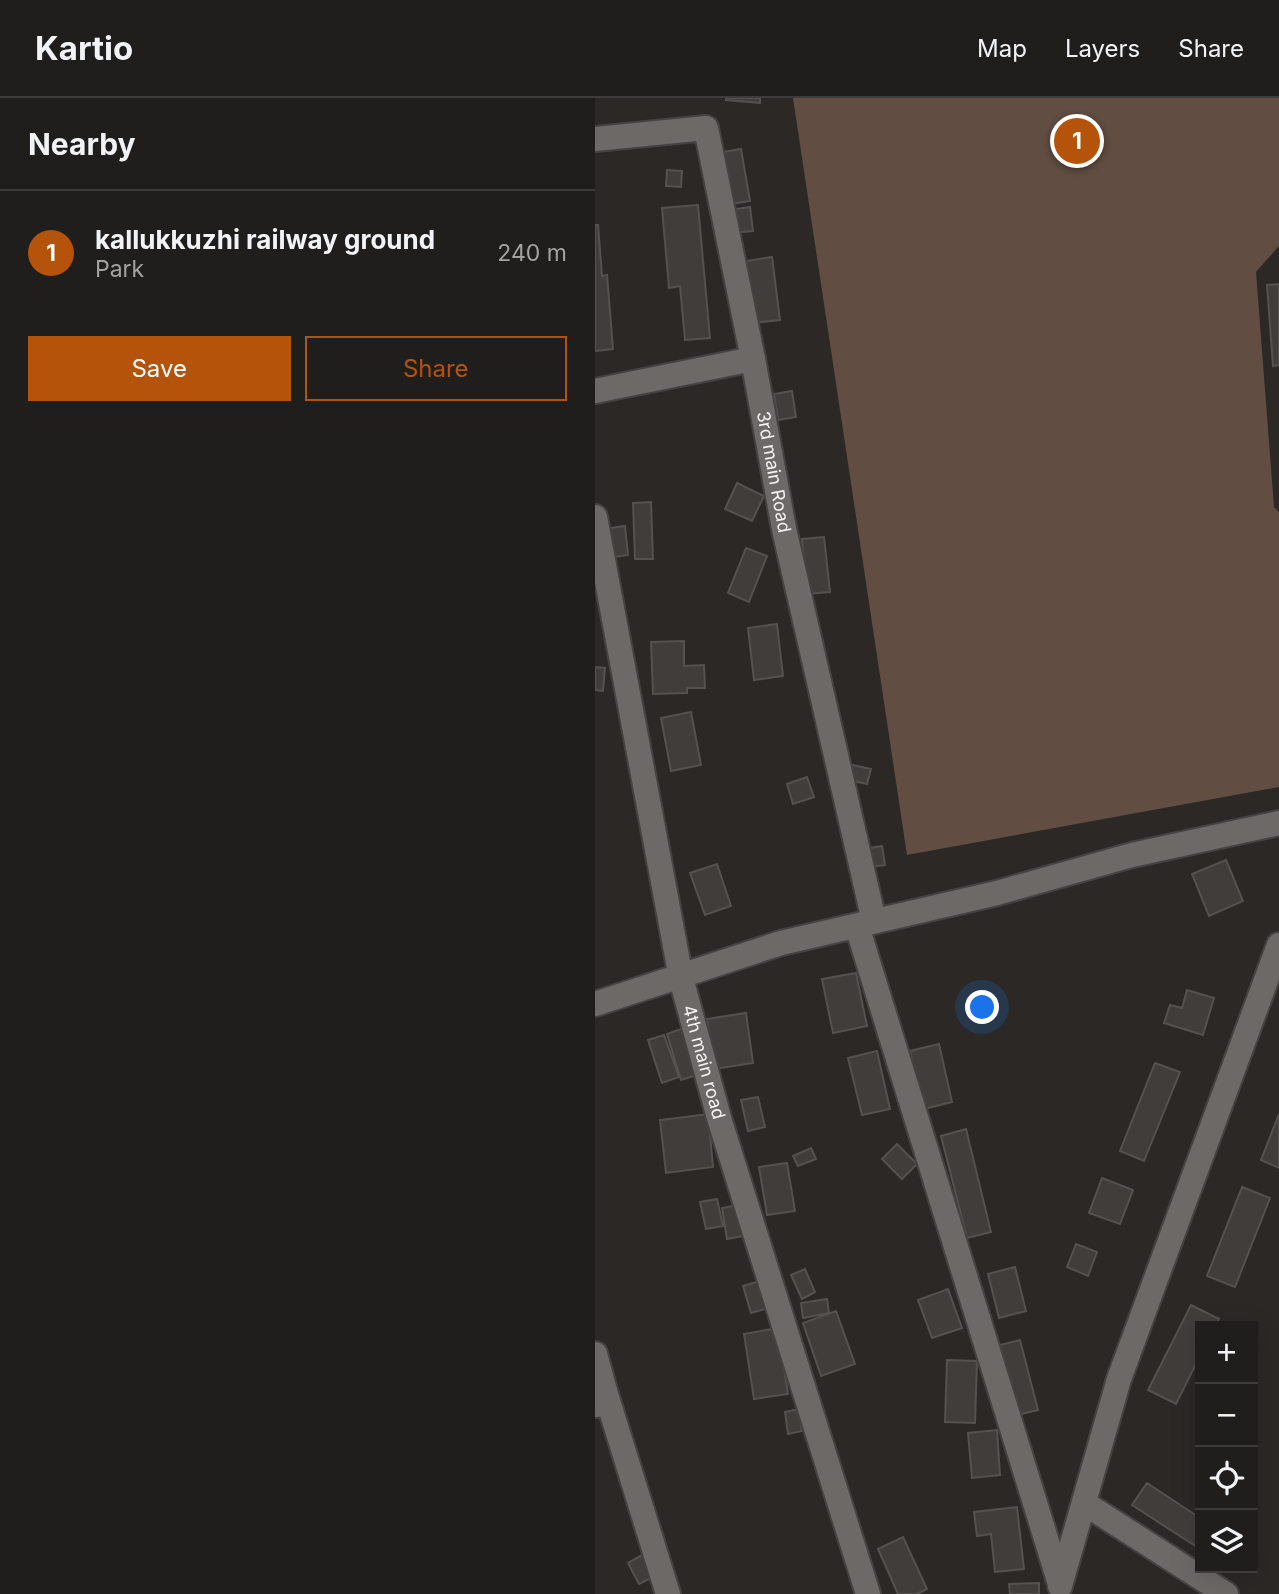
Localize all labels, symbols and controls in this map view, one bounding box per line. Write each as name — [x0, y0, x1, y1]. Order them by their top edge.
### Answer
text: Kartio — [35, 28, 133, 68]
text: Map — [977, 34, 1027, 63]
text: Layers — [1065, 34, 1140, 63]
text: Share — [1178, 34, 1244, 63]
pin: 1 — [1054, 115, 1100, 167]
text: Nearby — [28, 126, 136, 162]
text: kallukkuzhi railway ground — [95, 224, 435, 255]
text: 1 — [46, 239, 56, 267]
text: 240 m — [497, 239, 567, 267]
text: Park — [95, 255, 144, 283]
button: Save — [28, 336, 291, 401]
button: Share — [305, 336, 567, 401]
street label: 3rd main Road — [753, 409, 795, 534]
your location — [965, 990, 999, 1024]
street label: 4th main road — [679, 1002, 730, 1121]
map controls — [1195, 1321, 1258, 1573]
button: + — [1195, 1321, 1258, 1384]
button: − — [1195, 1384, 1258, 1447]
button: locate — [1195, 1447, 1258, 1510]
button: layers — [1195, 1510, 1258, 1573]

